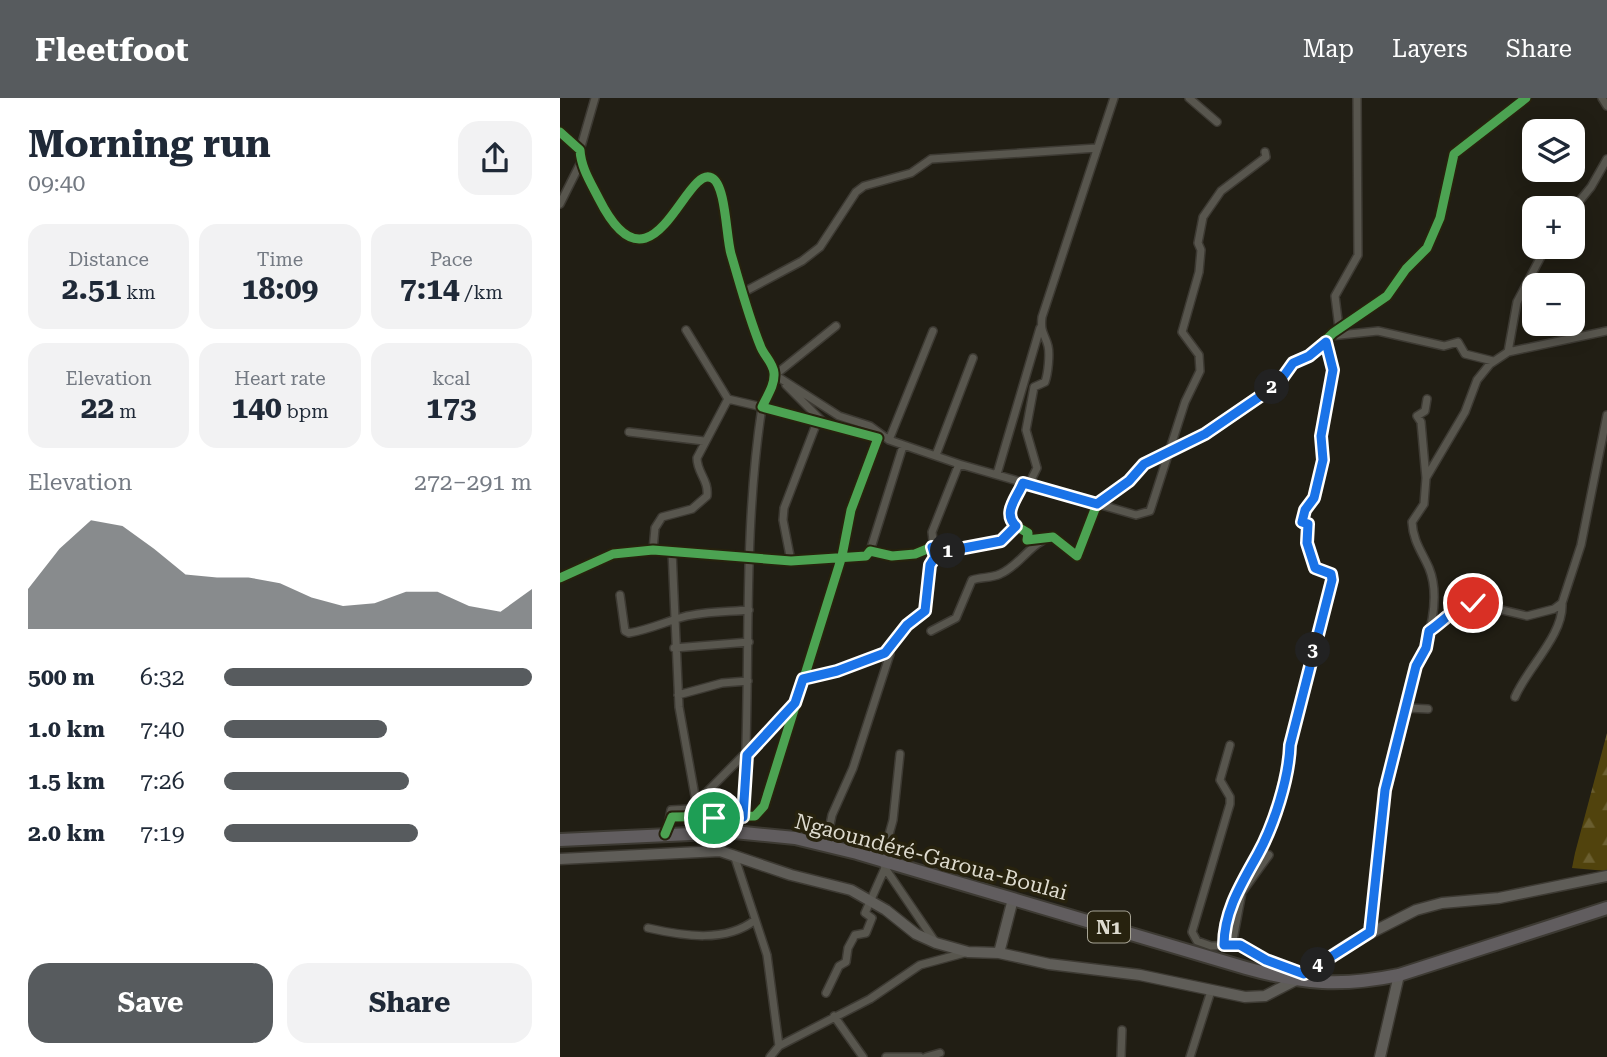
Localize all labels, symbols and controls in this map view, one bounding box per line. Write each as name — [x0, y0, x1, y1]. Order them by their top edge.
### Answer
text: Fleetfoot — [35, 30, 189, 69]
text: Map — [1303, 35, 1354, 63]
text: Layers — [1392, 35, 1468, 63]
text: Share — [1506, 35, 1572, 63]
map controls — [1522, 119, 1585, 336]
button: layers — [1522, 119, 1585, 182]
button: share — [458, 121, 532, 195]
text: Morning run — [28, 122, 271, 166]
text: 09:40 — [28, 170, 85, 197]
button: + — [1522, 196, 1585, 259]
text: Distance — [68, 248, 149, 271]
text: Time — [257, 248, 303, 271]
text: Pace — [430, 248, 473, 271]
text: 2.51 — [62, 271, 121, 306]
text: 18:09 — [242, 271, 318, 306]
text: 7:14 — [400, 271, 460, 306]
button: − — [1522, 273, 1585, 336]
text: km — [121, 281, 156, 304]
text: /km — [460, 281, 503, 304]
text: Elevation — [66, 367, 152, 390]
text: Heart rate — [234, 367, 326, 390]
text: kcal — [432, 367, 470, 390]
pin: 2 — [1254, 370, 1290, 404]
text: 2 — [1266, 375, 1277, 398]
text: 22 — [81, 390, 114, 425]
text: 140 — [231, 390, 282, 425]
text: 173 — [426, 390, 477, 425]
text: m — [114, 400, 137, 423]
text: bpm — [282, 400, 329, 423]
text: Elevation — [28, 469, 132, 496]
text: 272–291 m — [414, 469, 532, 496]
pin: 1 — [930, 533, 966, 568]
text: 1 — [942, 539, 953, 562]
pin — [1443, 573, 1503, 633]
icon: check — [1454, 584, 1492, 622]
pin: 3 — [1296, 632, 1330, 668]
text: 3 — [1307, 638, 1318, 661]
text: 500 m — [28, 664, 95, 691]
text: 6:32 — [140, 664, 185, 691]
text: 1.0 km — [28, 716, 105, 743]
text: 7:40 — [140, 716, 185, 743]
text: 1.5 km — [28, 768, 105, 795]
text: 7:26 — [140, 768, 185, 795]
pin — [684, 788, 744, 848]
icon: arrive — [695, 799, 733, 837]
street label: Ngaoundéré-Garoua-Boulai — [792, 809, 1070, 905]
text: 2.0 km — [28, 820, 105, 847]
text: 7:19 — [140, 820, 185, 847]
road number: N1 — [1088, 912, 1130, 942]
pin: 4 — [1300, 948, 1336, 982]
text: 4 — [1312, 953, 1323, 976]
button: Save — [28, 963, 273, 1043]
button: Share — [287, 963, 532, 1043]

